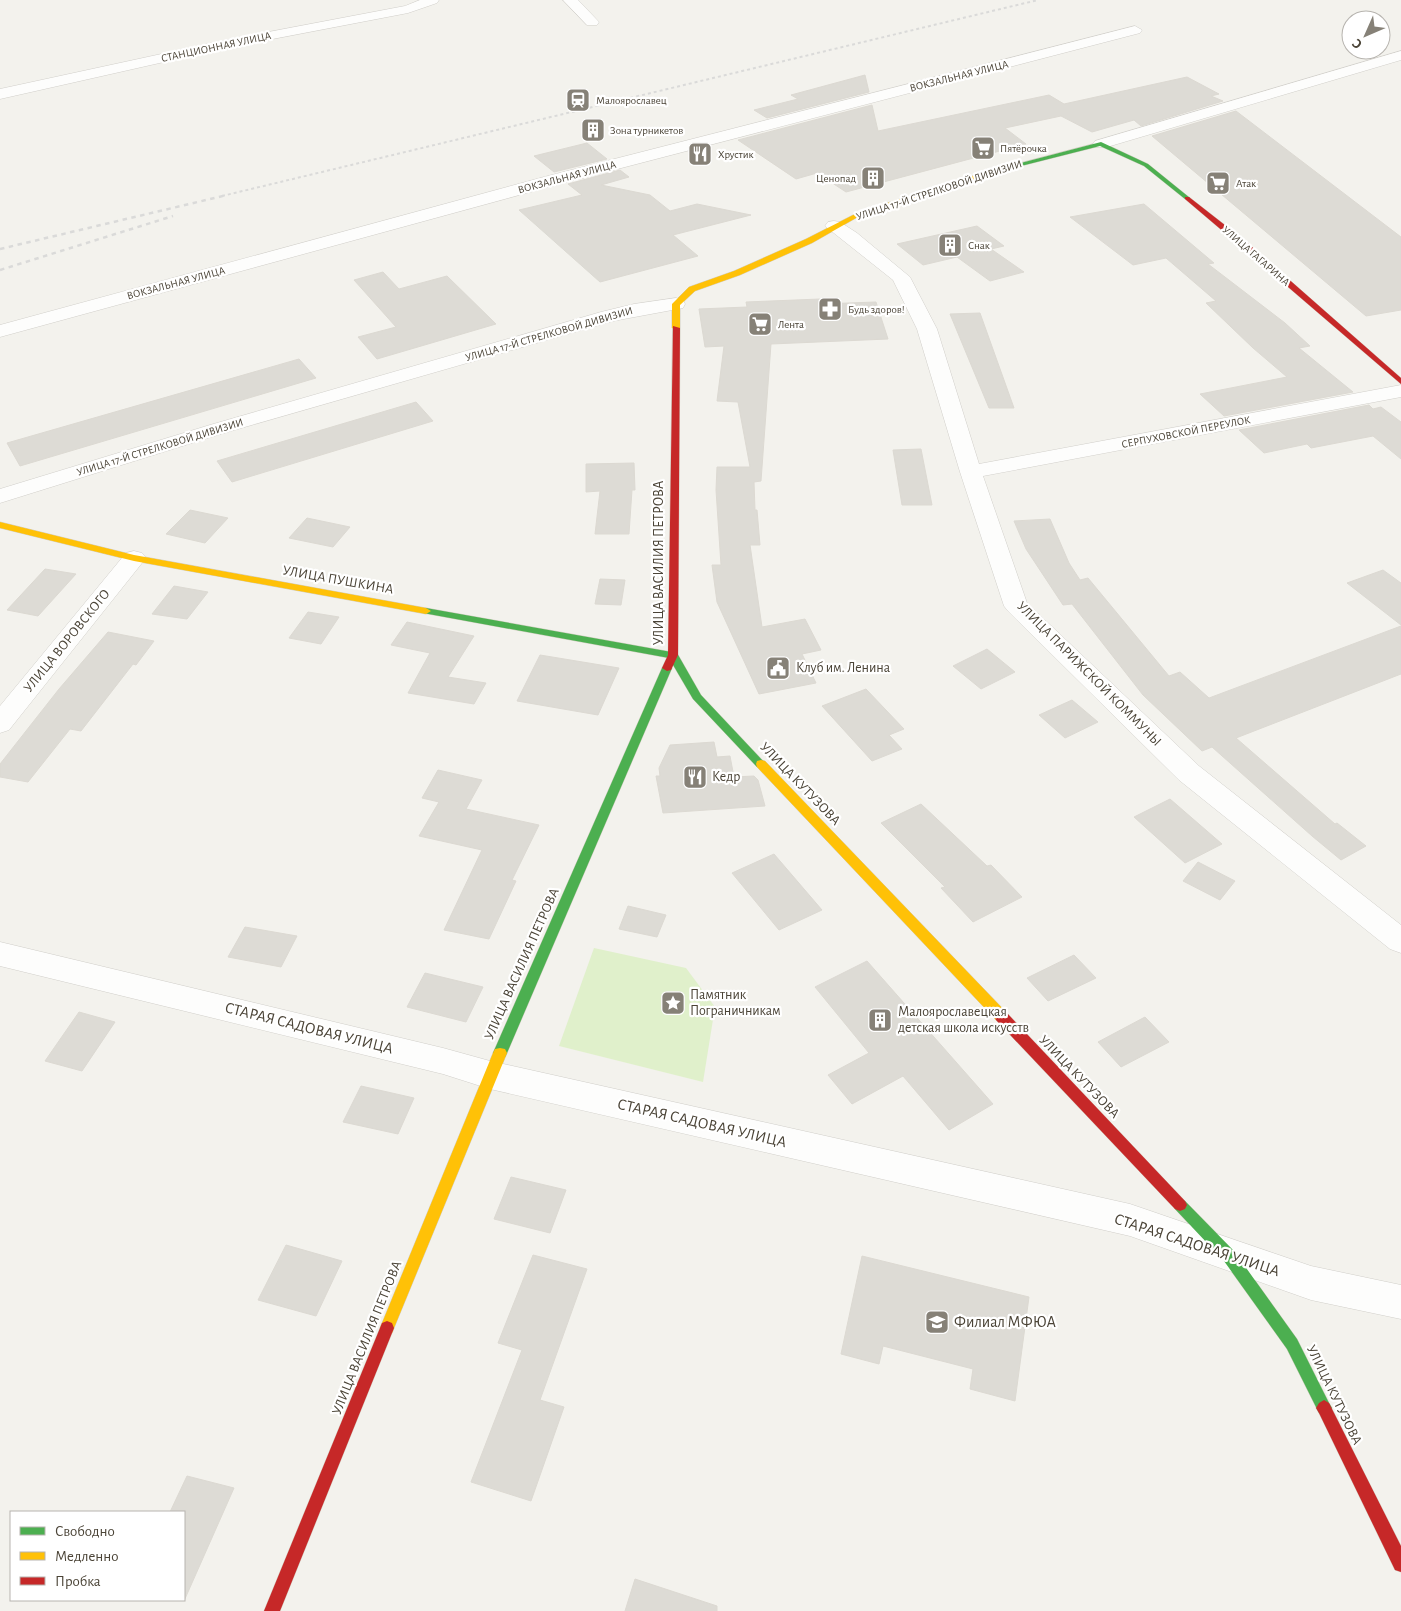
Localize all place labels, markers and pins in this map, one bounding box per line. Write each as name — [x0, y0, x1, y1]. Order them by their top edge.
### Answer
station icon: Малоярославец — [565, 87, 591, 113]
place label: Малоярославец — [596, 95, 667, 106]
building icon: Зона турникетов — [580, 117, 606, 143]
place label: Зона турникетов — [610, 125, 683, 136]
supermarket icon: Пятёрочка — [970, 135, 996, 161]
restaurant icon: Хрустик — [687, 141, 713, 167]
place label: Пятёрочка — [1000, 143, 1047, 154]
place label: Хрустик — [718, 149, 754, 160]
building icon: Ценопад — [860, 165, 886, 191]
supermarket icon: Атак — [1205, 170, 1231, 196]
place label: Ценопад — [816, 173, 856, 184]
place label: Атак — [1236, 178, 1256, 189]
building icon: Снак — [937, 232, 963, 258]
place label: Снак — [968, 240, 990, 251]
pharmacy icon: Будь здоров! — [817, 296, 843, 322]
place label: Будь здоров! — [848, 304, 905, 315]
supermarket icon: Лента — [747, 311, 773, 337]
place label: Лента — [778, 319, 804, 330]
public building icon: Клуб им. Ленина — [765, 655, 791, 681]
place label: Клуб им. Ленина — [796, 661, 891, 675]
restaurant icon: Кедр — [682, 764, 708, 790]
place label: Кедр — [712, 770, 740, 784]
place label: Памятник Пограничникам — [690, 988, 781, 1018]
place icon: Памятник Пограничникам — [660, 990, 686, 1016]
place label: Малоярославецкая детская школа искусств — [898, 1005, 1029, 1035]
building icon: Малоярославецкая детская школа искусств — [867, 1007, 893, 1033]
school or university icon: Филиал МФЮА — [924, 1309, 950, 1335]
place label: Филиал МФЮА — [954, 1314, 1056, 1330]

